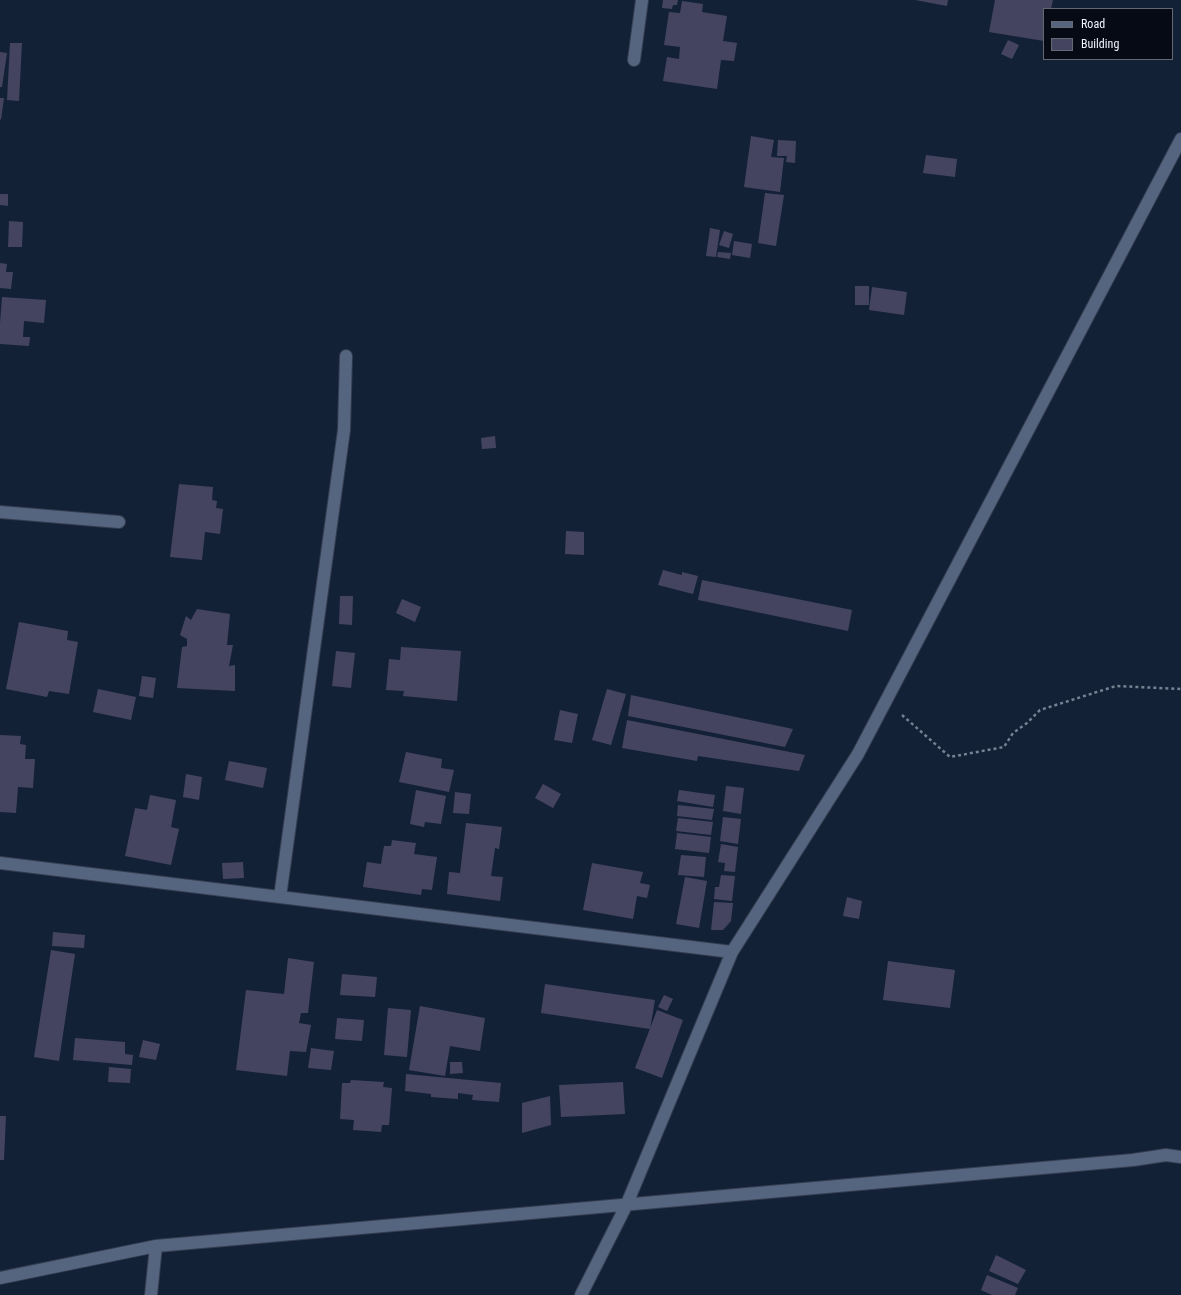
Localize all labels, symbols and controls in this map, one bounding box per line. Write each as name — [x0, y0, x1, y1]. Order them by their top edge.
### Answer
legend — [1043, 8, 1173, 60]
text: Road — [1081, 17, 1105, 31]
text: Building — [1081, 37, 1119, 51]

